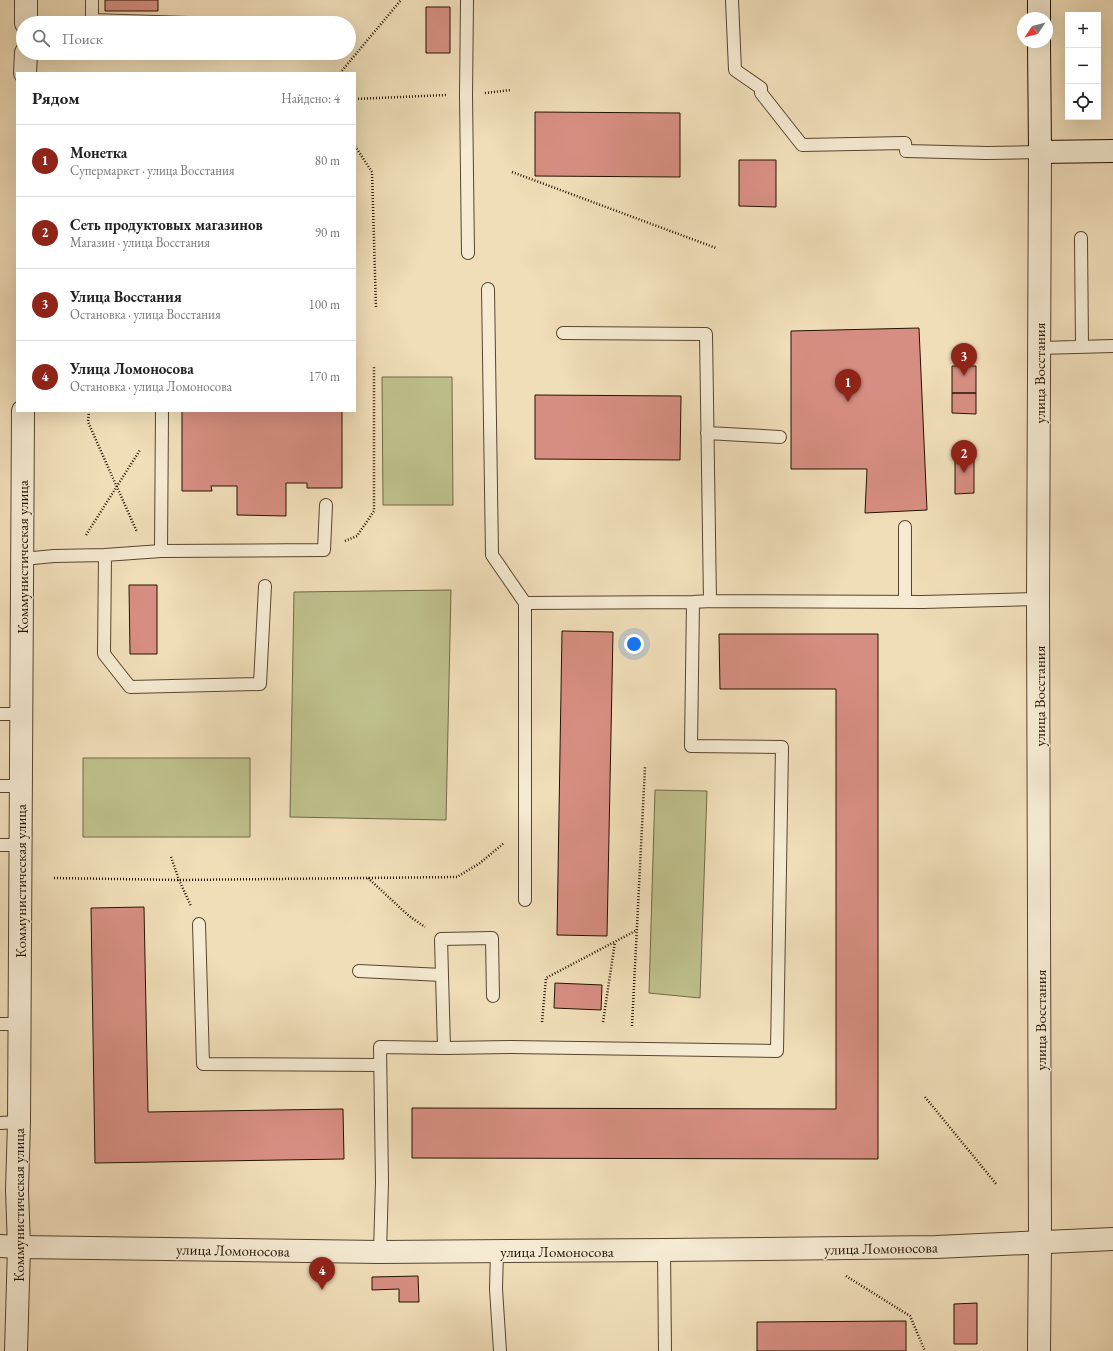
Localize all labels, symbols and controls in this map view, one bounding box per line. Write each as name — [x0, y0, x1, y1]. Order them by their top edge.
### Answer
north arrow — [1017, 12, 1053, 48]
map controls — [1065, 12, 1101, 120]
button: + — [1065, 12, 1101, 48]
search box — [16, 16, 356, 60]
icon: search — [30, 27, 52, 49]
text: Поиск — [62, 29, 103, 48]
button: − — [1065, 48, 1101, 84]
button: locate — [1065, 84, 1101, 120]
text: Рядом — [32, 87, 80, 109]
text: Найдено: 4 — [281, 90, 340, 107]
text: Монетка — [70, 143, 127, 162]
text: 1 — [42, 152, 48, 169]
text: 80 m — [315, 152, 340, 169]
text: Супермаркет · улица Восстания — [70, 162, 235, 179]
text: Сеть продуктовых магазинов — [70, 215, 263, 234]
text: 2 — [42, 224, 48, 241]
text: 90 m — [315, 224, 340, 241]
text: Магазин · улица Восстания — [70, 234, 210, 251]
text: Улица Восстания — [70, 287, 182, 306]
text: 3 — [42, 296, 48, 313]
text: 100 m — [309, 296, 340, 313]
text: Остановка · улица Восстания — [70, 306, 221, 323]
street label: улица Восстания — [1030, 322, 1049, 423]
pin: 3 — [951, 343, 977, 376]
text: Улица Ломоносова — [70, 359, 194, 378]
text: 4 — [42, 368, 48, 385]
text: 170 m — [309, 368, 340, 385]
pin: 1 — [835, 369, 861, 402]
text: Остановка · улица Ломоносова — [70, 378, 232, 395]
pin: 2 — [951, 440, 977, 473]
street label: Коммунистическая улица — [13, 480, 32, 634]
your location — [624, 634, 644, 654]
street label: улица Восстания — [1030, 645, 1049, 746]
street label: Коммунистическая улица — [11, 804, 30, 958]
street label: улица Восстания — [1031, 969, 1050, 1070]
street label: Коммунистическая улица — [9, 1128, 28, 1282]
street label: улица Ломоносова — [824, 1238, 938, 1258]
street label: улица Ломоносова — [176, 1240, 290, 1260]
street label: улица Ломоносова — [500, 1242, 614, 1261]
pin: 4 — [309, 1257, 335, 1290]

